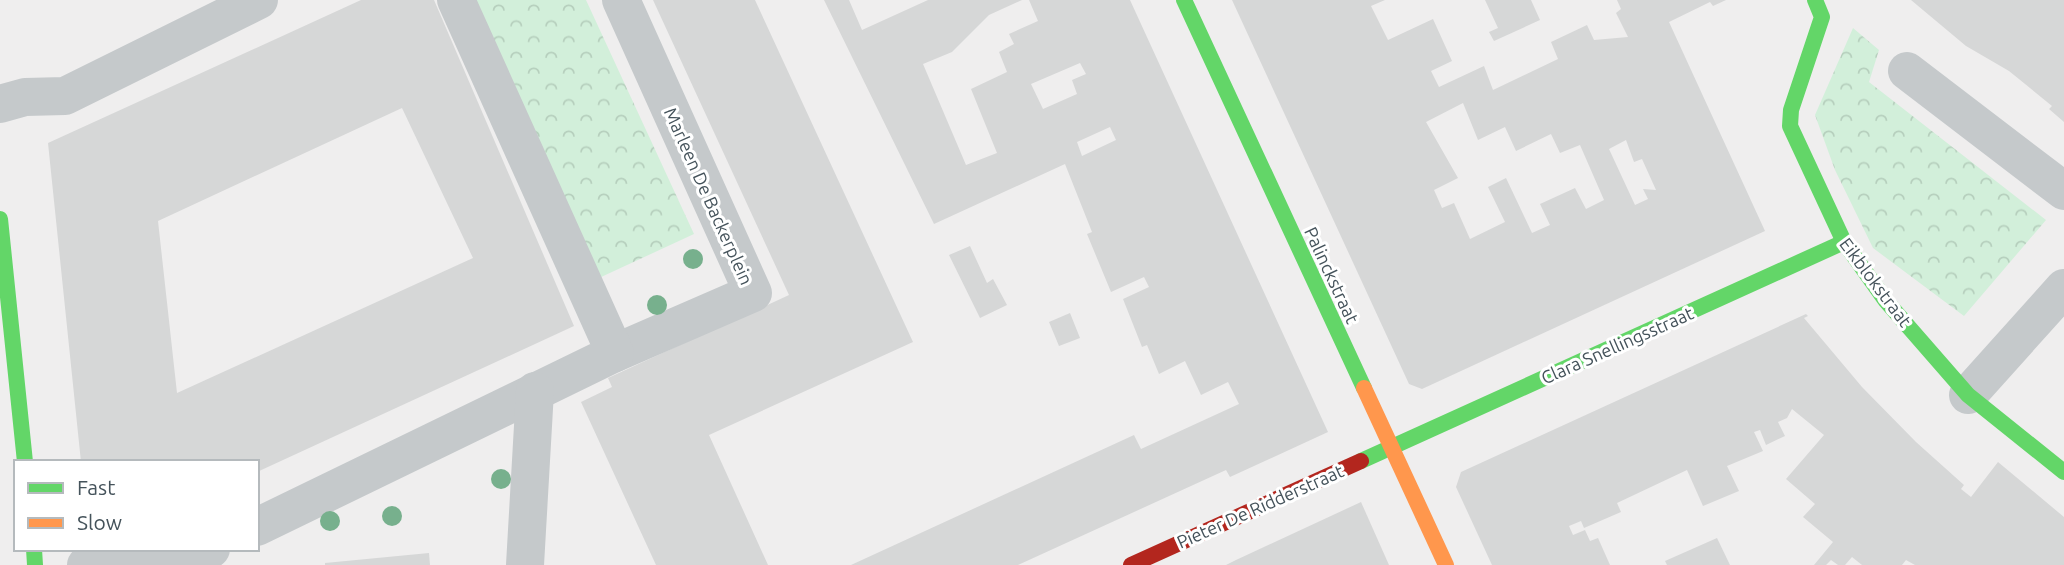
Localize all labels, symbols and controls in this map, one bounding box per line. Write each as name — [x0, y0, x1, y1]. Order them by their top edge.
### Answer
street label: Marleen De Backerplein — [661, 104, 757, 288]
street label: Palinckstraat — [1301, 224, 1363, 326]
street label: Eikblokstraat — [1836, 234, 1916, 330]
street label: Clara Snellingsstraat — [1538, 302, 1696, 388]
legend — [14, 460, 259, 551]
street label: Pieter De Ridderstraat — [1174, 460, 1346, 552]
text: Fast — [77, 475, 115, 499]
text: Slow — [77, 510, 122, 534]

